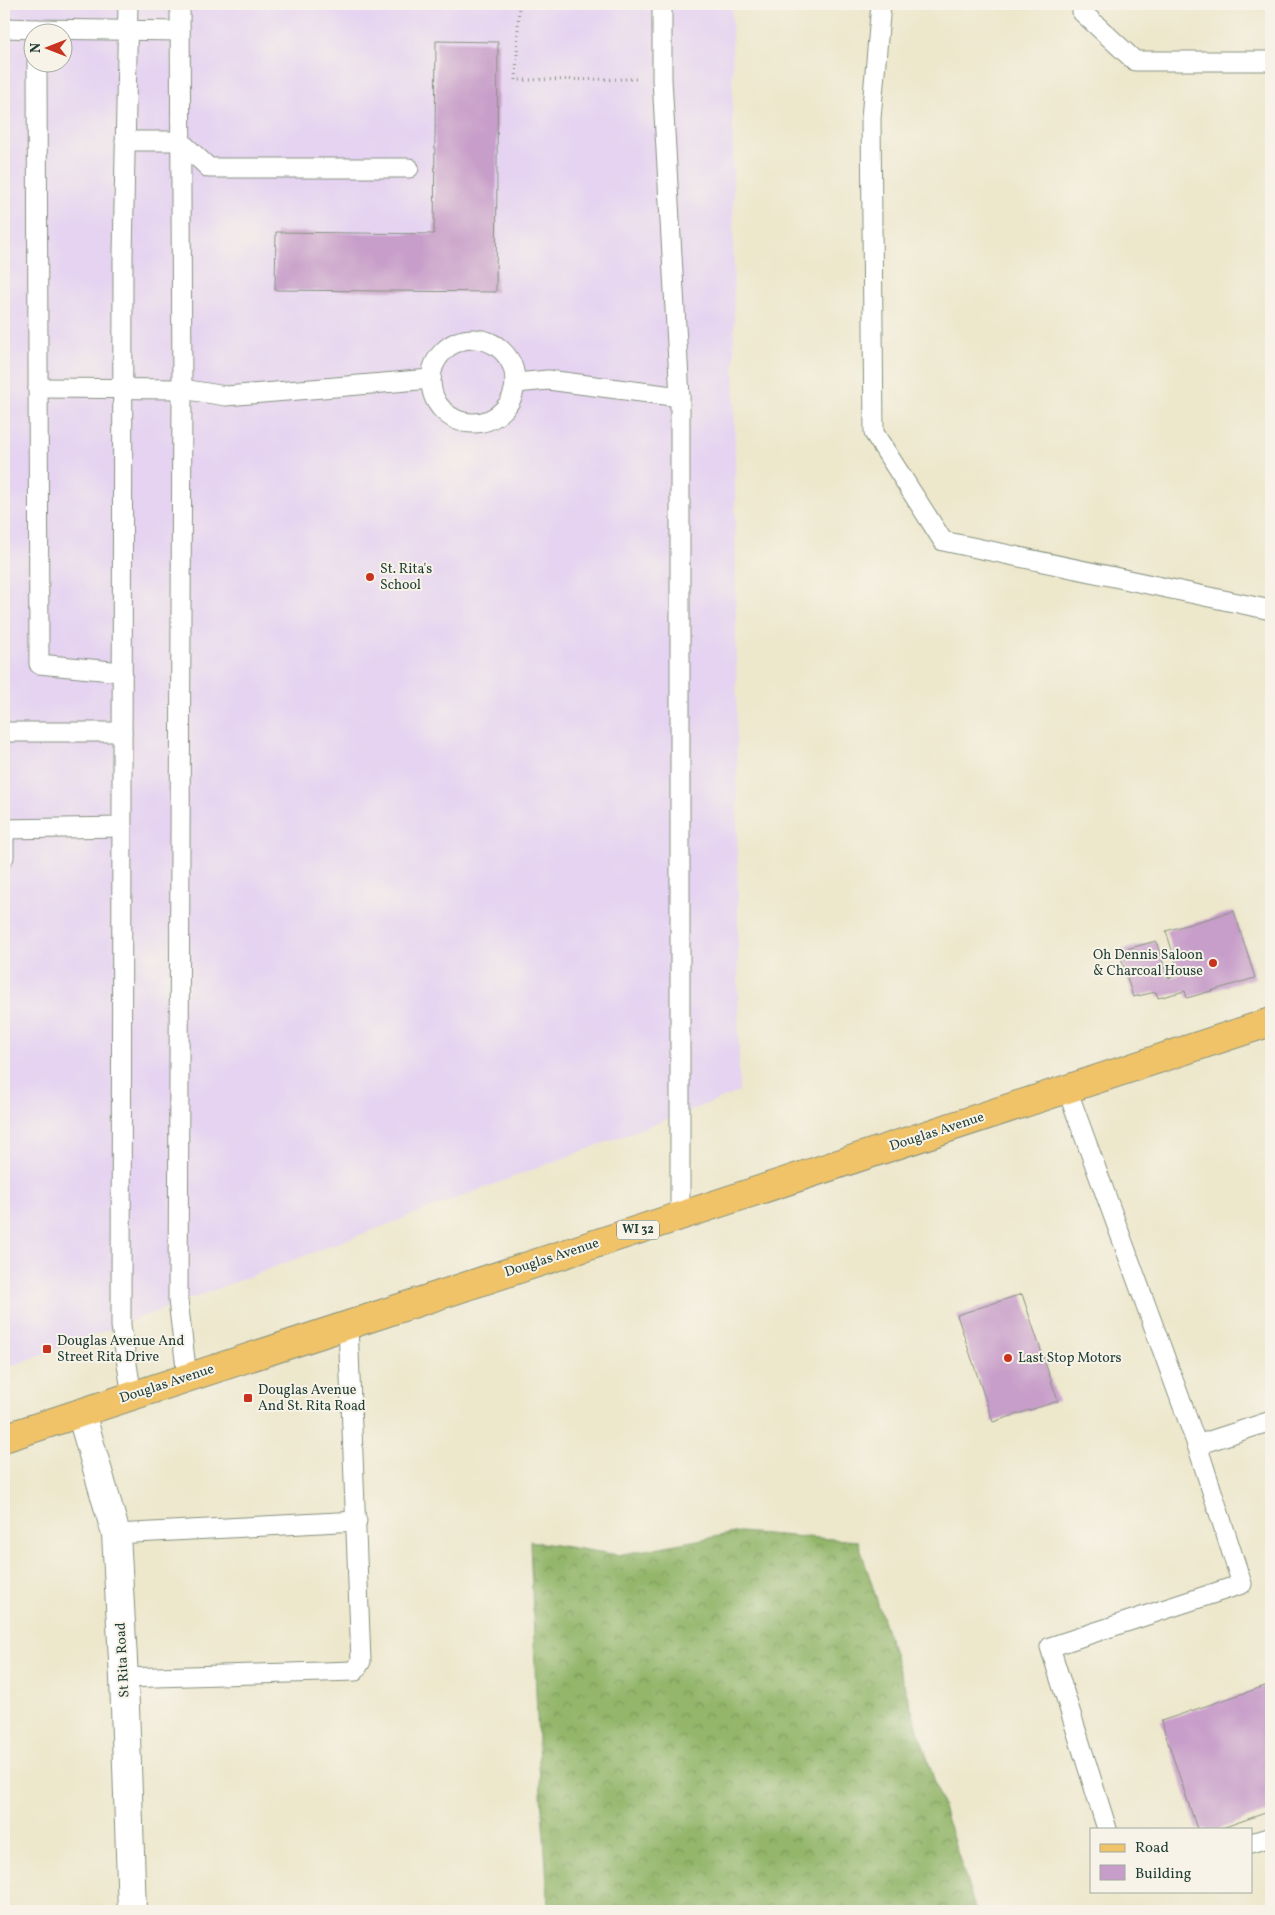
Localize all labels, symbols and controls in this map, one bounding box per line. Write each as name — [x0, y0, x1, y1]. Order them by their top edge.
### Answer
north arrow — [22, 22, 72, 72]
text: N — [27, 43, 46, 53]
place label: St. Rita's School — [380, 560, 432, 595]
marker: St. Rita's School — [364, 571, 376, 583]
place label: Oh Dennis Saloon & Charcoal House — [1093, 946, 1203, 981]
marker: Oh Dennis Saloon & Charcoal House — [1207, 957, 1219, 969]
street label: Douglas Avenue — [887, 1108, 987, 1156]
road number: WI 32 — [617, 1220, 659, 1240]
street label: Douglas Avenue — [502, 1234, 602, 1282]
place label: Douglas Avenue And Street Rita Drive — [57, 1332, 184, 1367]
marker: Douglas Avenue And Street Rita Drive — [41, 1343, 53, 1355]
place label: Last Stop Motors — [1018, 1349, 1122, 1368]
marker: Last Stop Motors — [1002, 1352, 1014, 1364]
street label: Douglas Avenue — [117, 1360, 217, 1408]
place label: Douglas Avenue And St. Rita Road — [258, 1381, 366, 1416]
marker: Douglas Avenue And St. Rita Road — [242, 1392, 254, 1404]
street label: St Rita Road — [112, 1622, 134, 1698]
legend — [1090, 1828, 1252, 1892]
text: Road — [1135, 1838, 1169, 1859]
text: Building — [1135, 1864, 1192, 1885]

